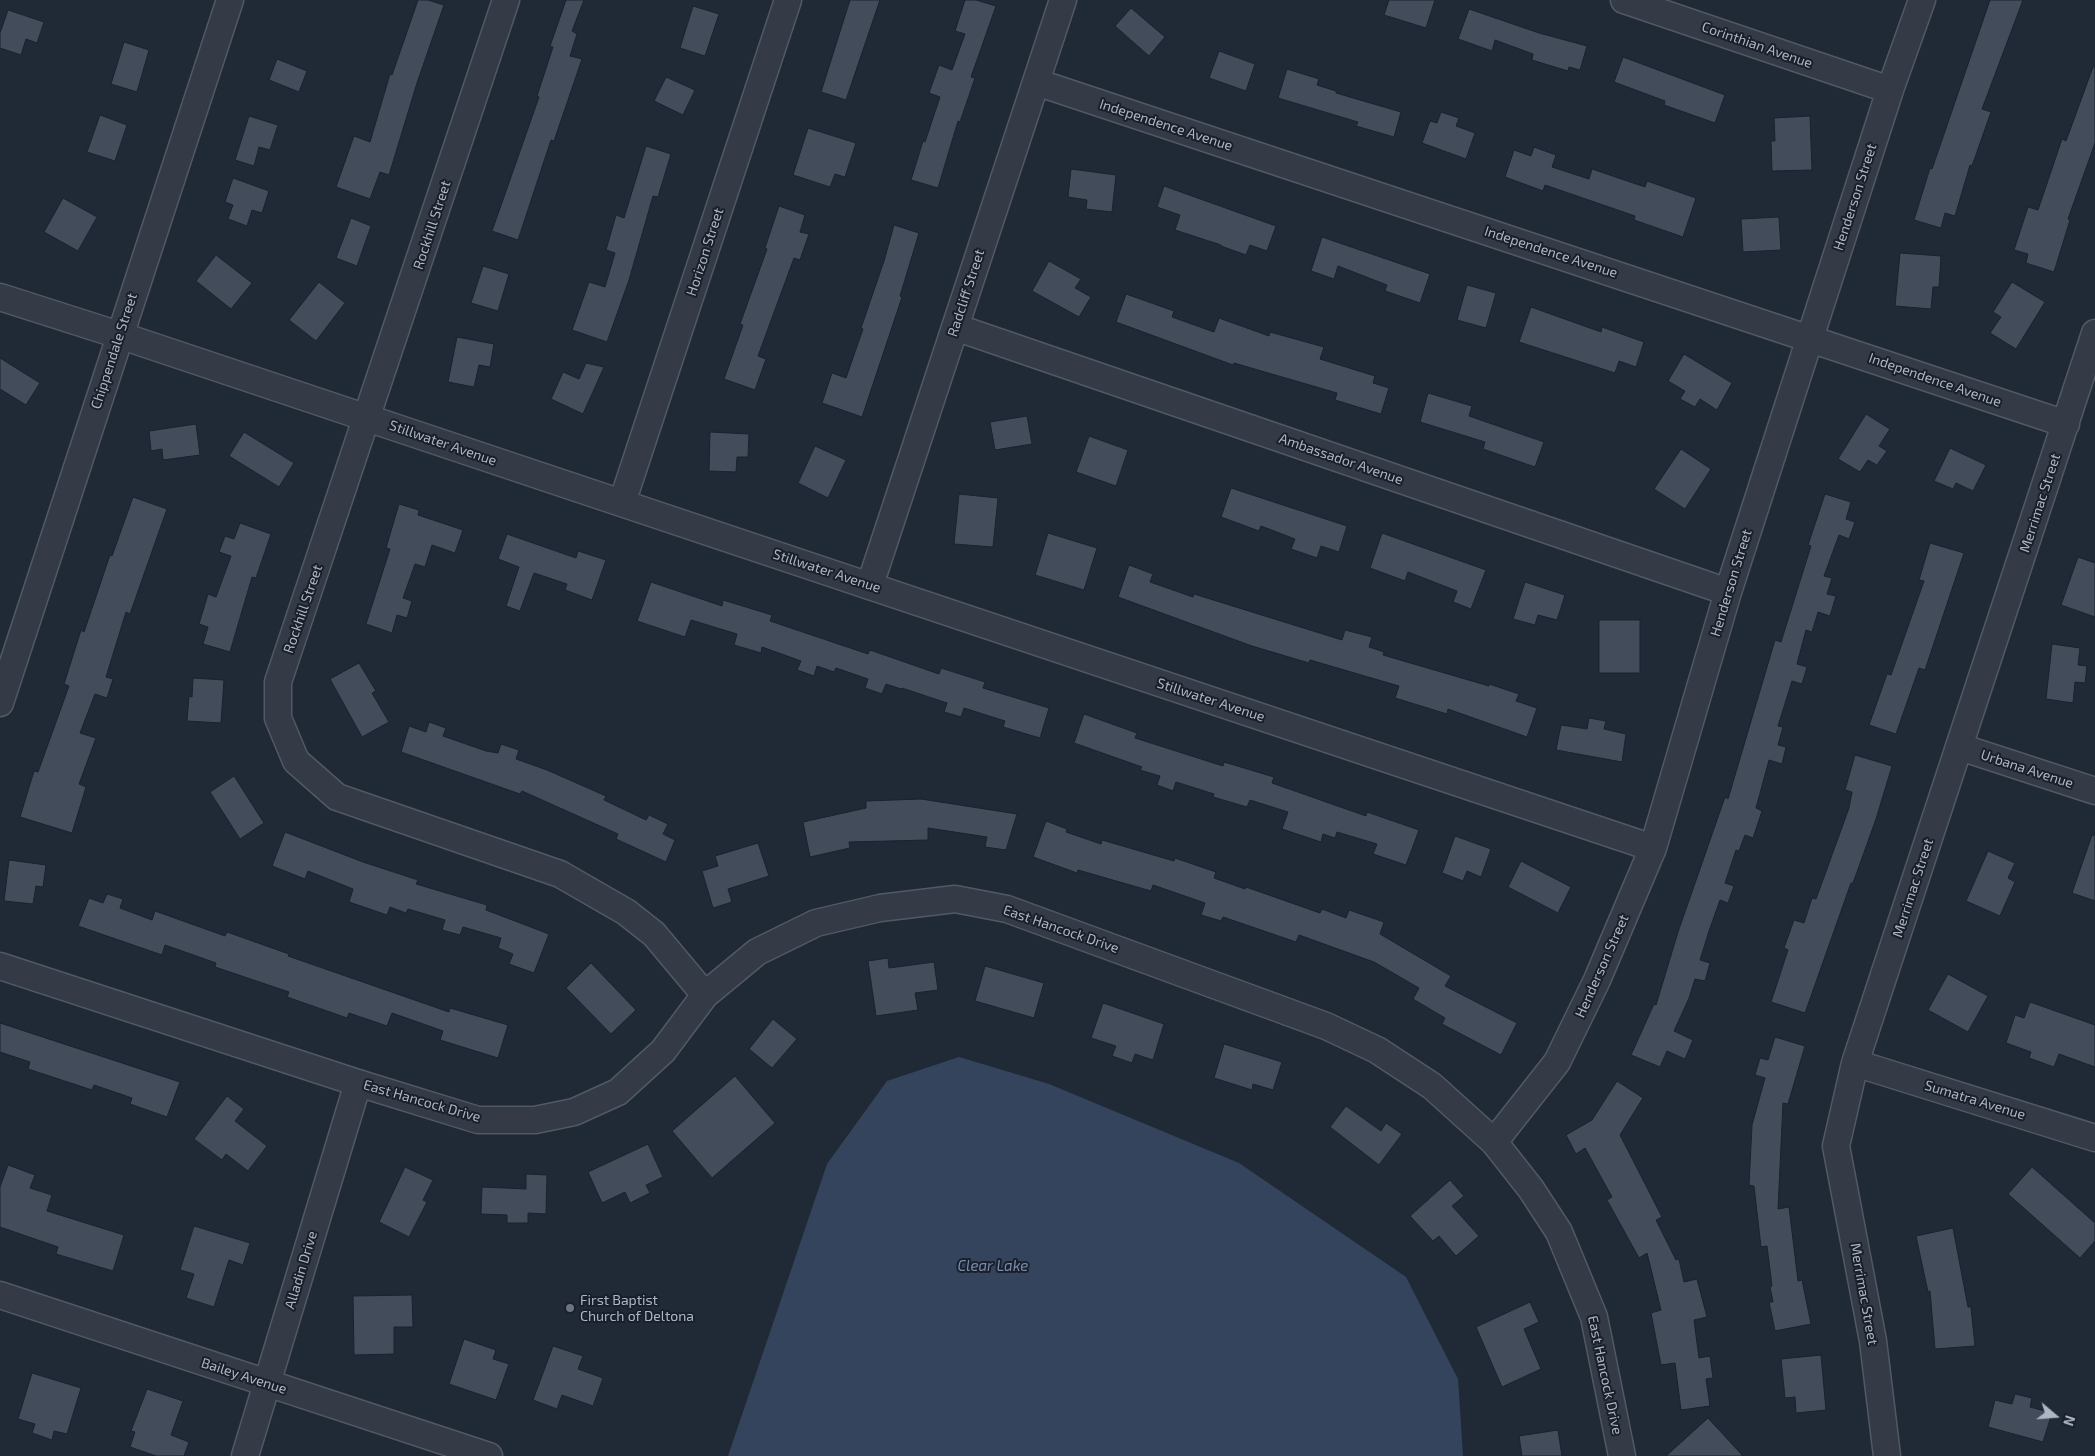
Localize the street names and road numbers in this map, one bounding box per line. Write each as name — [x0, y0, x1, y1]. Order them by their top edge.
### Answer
street label: Corinthian Avenue — [1699, 18, 1815, 72]
street label: Independence Avenue — [1097, 96, 1235, 154]
street label: Henderson Street — [1830, 141, 1880, 253]
street label: Rockhill Street — [410, 178, 454, 272]
street label: Horizon Street — [683, 206, 727, 298]
street label: Independence Avenue — [1482, 223, 1620, 281]
street label: Radcliff Street — [944, 247, 988, 339]
street label: Chippendale Street — [87, 291, 141, 411]
street label: Independence Avenue — [1867, 349, 2003, 411]
street label: Stillwater Avenue — [387, 417, 499, 469]
street label: Ambassador Avenue — [1277, 430, 1405, 488]
street label: Merrimac Street — [2016, 451, 2064, 555]
street label: Henderson Street — [1707, 527, 1755, 639]
street label: Stillwater Avenue — [771, 546, 883, 596]
street label: Rockhill Street — [280, 563, 326, 655]
street label: Stillwater Avenue — [1155, 675, 1267, 725]
street label: Urbana Avenue — [1979, 746, 2075, 792]
street label: Merrimac Street — [1889, 836, 1937, 940]
street label: East Hancock Drive — [1001, 901, 1121, 957]
street label: Henderson Street — [1572, 912, 1632, 1020]
street label: East Hancock Drive — [361, 1076, 483, 1126]
street label: Sumatra Avenue — [1923, 1077, 2027, 1123]
street label: Alladin Drive — [281, 1229, 321, 1311]
street label: Merrimac Street — [1847, 1242, 1881, 1346]
street label: East Hancock Drive — [1584, 1314, 1626, 1436]
street label: Bailey Avenue — [199, 1354, 289, 1398]

